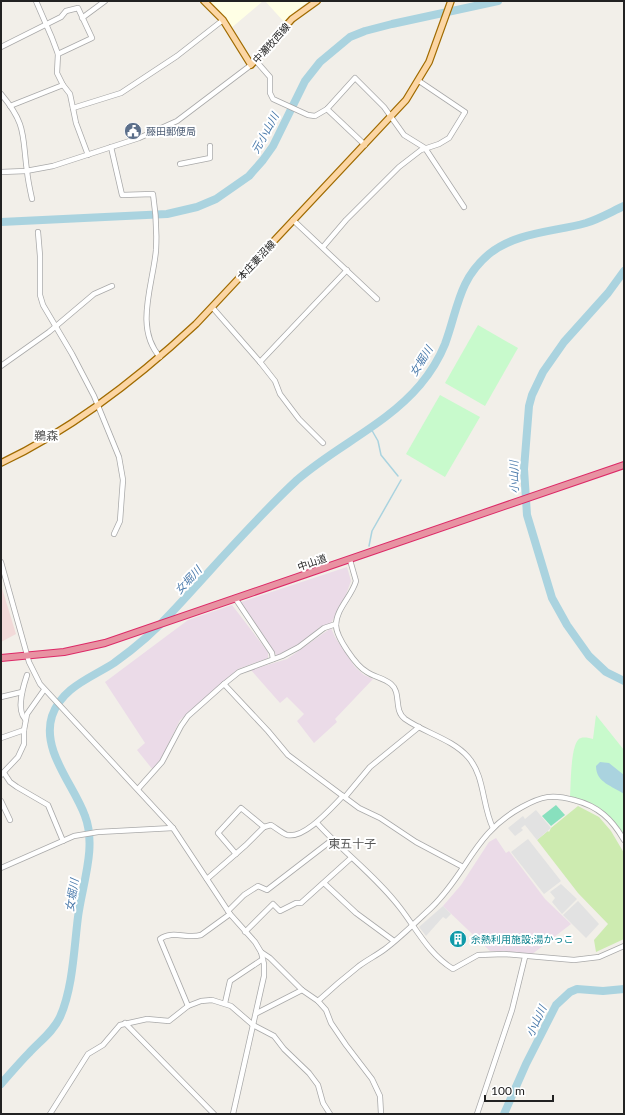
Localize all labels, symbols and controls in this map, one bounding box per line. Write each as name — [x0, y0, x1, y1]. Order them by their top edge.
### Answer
street label: 中瀬牧西線 — [250, 20, 292, 66]
water label: 元小山川 — [248, 109, 281, 155]
public building icon: 藤田郵便局 — [123, 121, 143, 141]
place label: 藤田郵便局 — [146, 125, 196, 137]
street label: 本庄妻沼線 — [235, 238, 277, 282]
water label: 女堀川 — [406, 342, 435, 378]
district label: 鵜森 — [34, 428, 58, 443]
water label: 小山川 — [507, 459, 520, 494]
street label: 中山道 — [296, 551, 328, 573]
water label: 女堀川 — [172, 562, 204, 596]
district label: 東五十子 — [328, 836, 376, 851]
water label: 女堀川 — [63, 877, 81, 912]
building icon: 余熱利用施設;湯かっこ — [448, 929, 468, 949]
place label: 余熱利用施設;湯かっこ — [471, 933, 574, 945]
water label: 小山川 — [523, 1002, 549, 1038]
scale bar — [485, 1077, 553, 1103]
text: 100 m — [491, 1083, 525, 1098]

